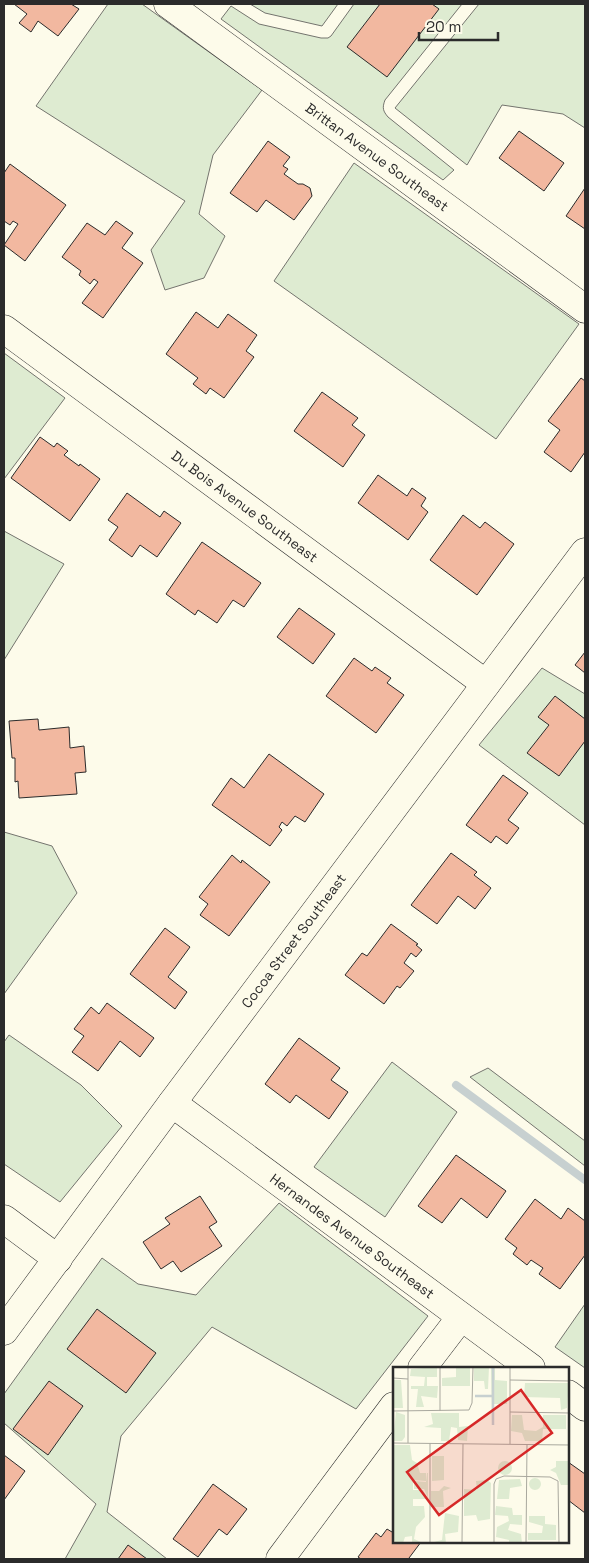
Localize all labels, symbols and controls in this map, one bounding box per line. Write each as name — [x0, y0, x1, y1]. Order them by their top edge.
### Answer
scale bar — [419, 10, 498, 42]
text: 20 m — [426, 17, 461, 36]
street label: Brittan Avenue Southeast — [302, 99, 452, 215]
street label: Du Bois Avenue Southeast — [168, 446, 322, 566]
street label: Cocoa Street Southeast — [237, 870, 350, 1012]
street label: Hernandes Avenue Southeast — [266, 1169, 438, 1303]
inset map — [393, 1367, 569, 1543]

